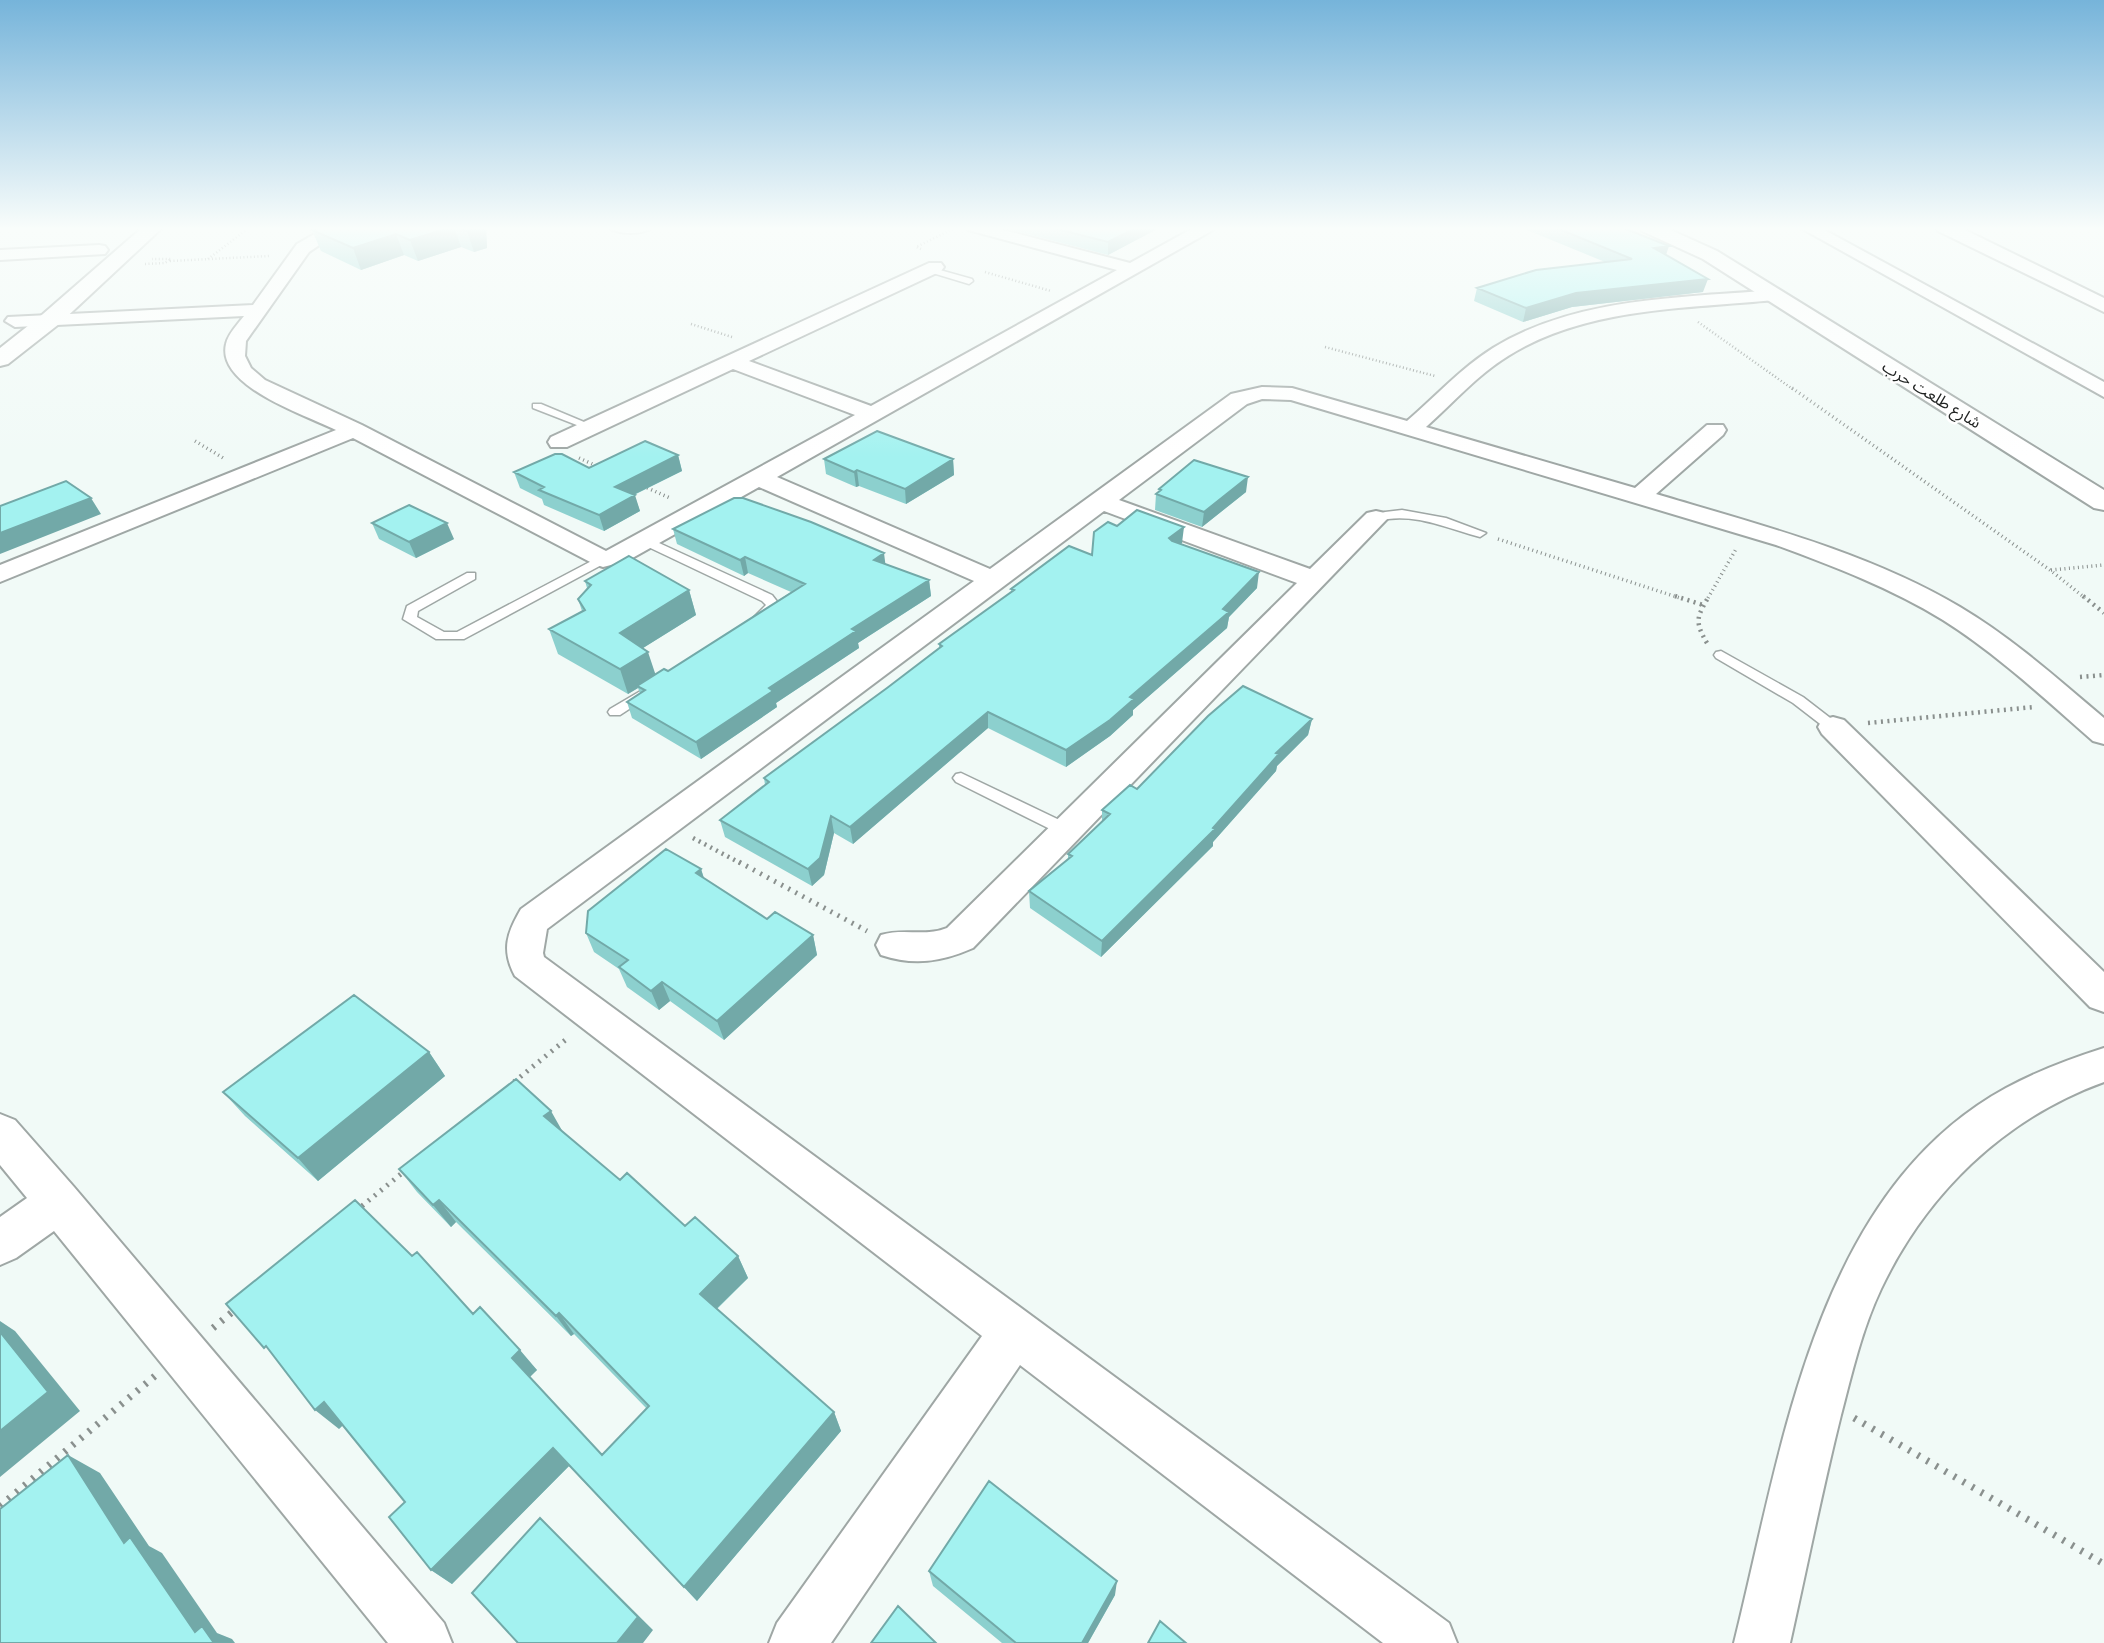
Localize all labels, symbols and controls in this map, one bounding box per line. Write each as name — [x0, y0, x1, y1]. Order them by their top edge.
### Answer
street label: شارع طلعت حرب — [1877, 357, 1985, 435]

